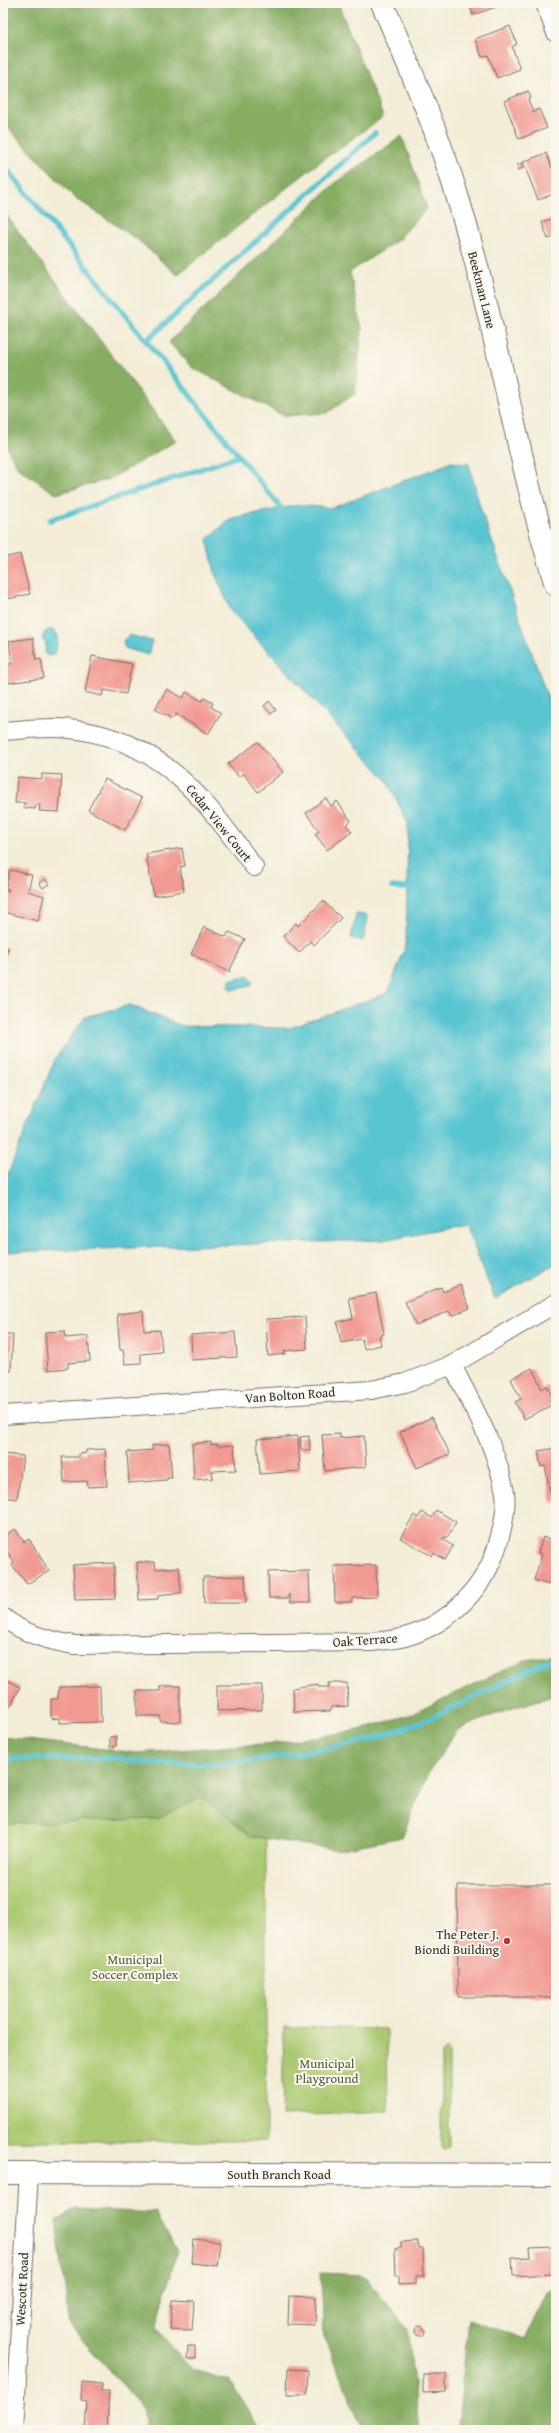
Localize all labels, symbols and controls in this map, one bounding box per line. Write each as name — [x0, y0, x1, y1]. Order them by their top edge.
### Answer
street label: Beekman Lane — [463, 249, 501, 331]
street label: Cedar View Court — [182, 780, 257, 866]
street label: Van Bolton Road — [244, 1382, 336, 1408]
street label: Oak Terrace — [332, 1628, 398, 1652]
place label: The Peter J. Biondi Building — [415, 1925, 500, 1959]
marker: The Peter J. Biondi Building — [502, 1936, 512, 1946]
park label: Municipal Soccer Complex — [92, 1950, 179, 1984]
park label: Municipal Playground — [296, 2054, 358, 2088]
street label: South Branch Road — [227, 2165, 331, 2184]
street label: Wescott Road — [11, 2252, 33, 2326]

